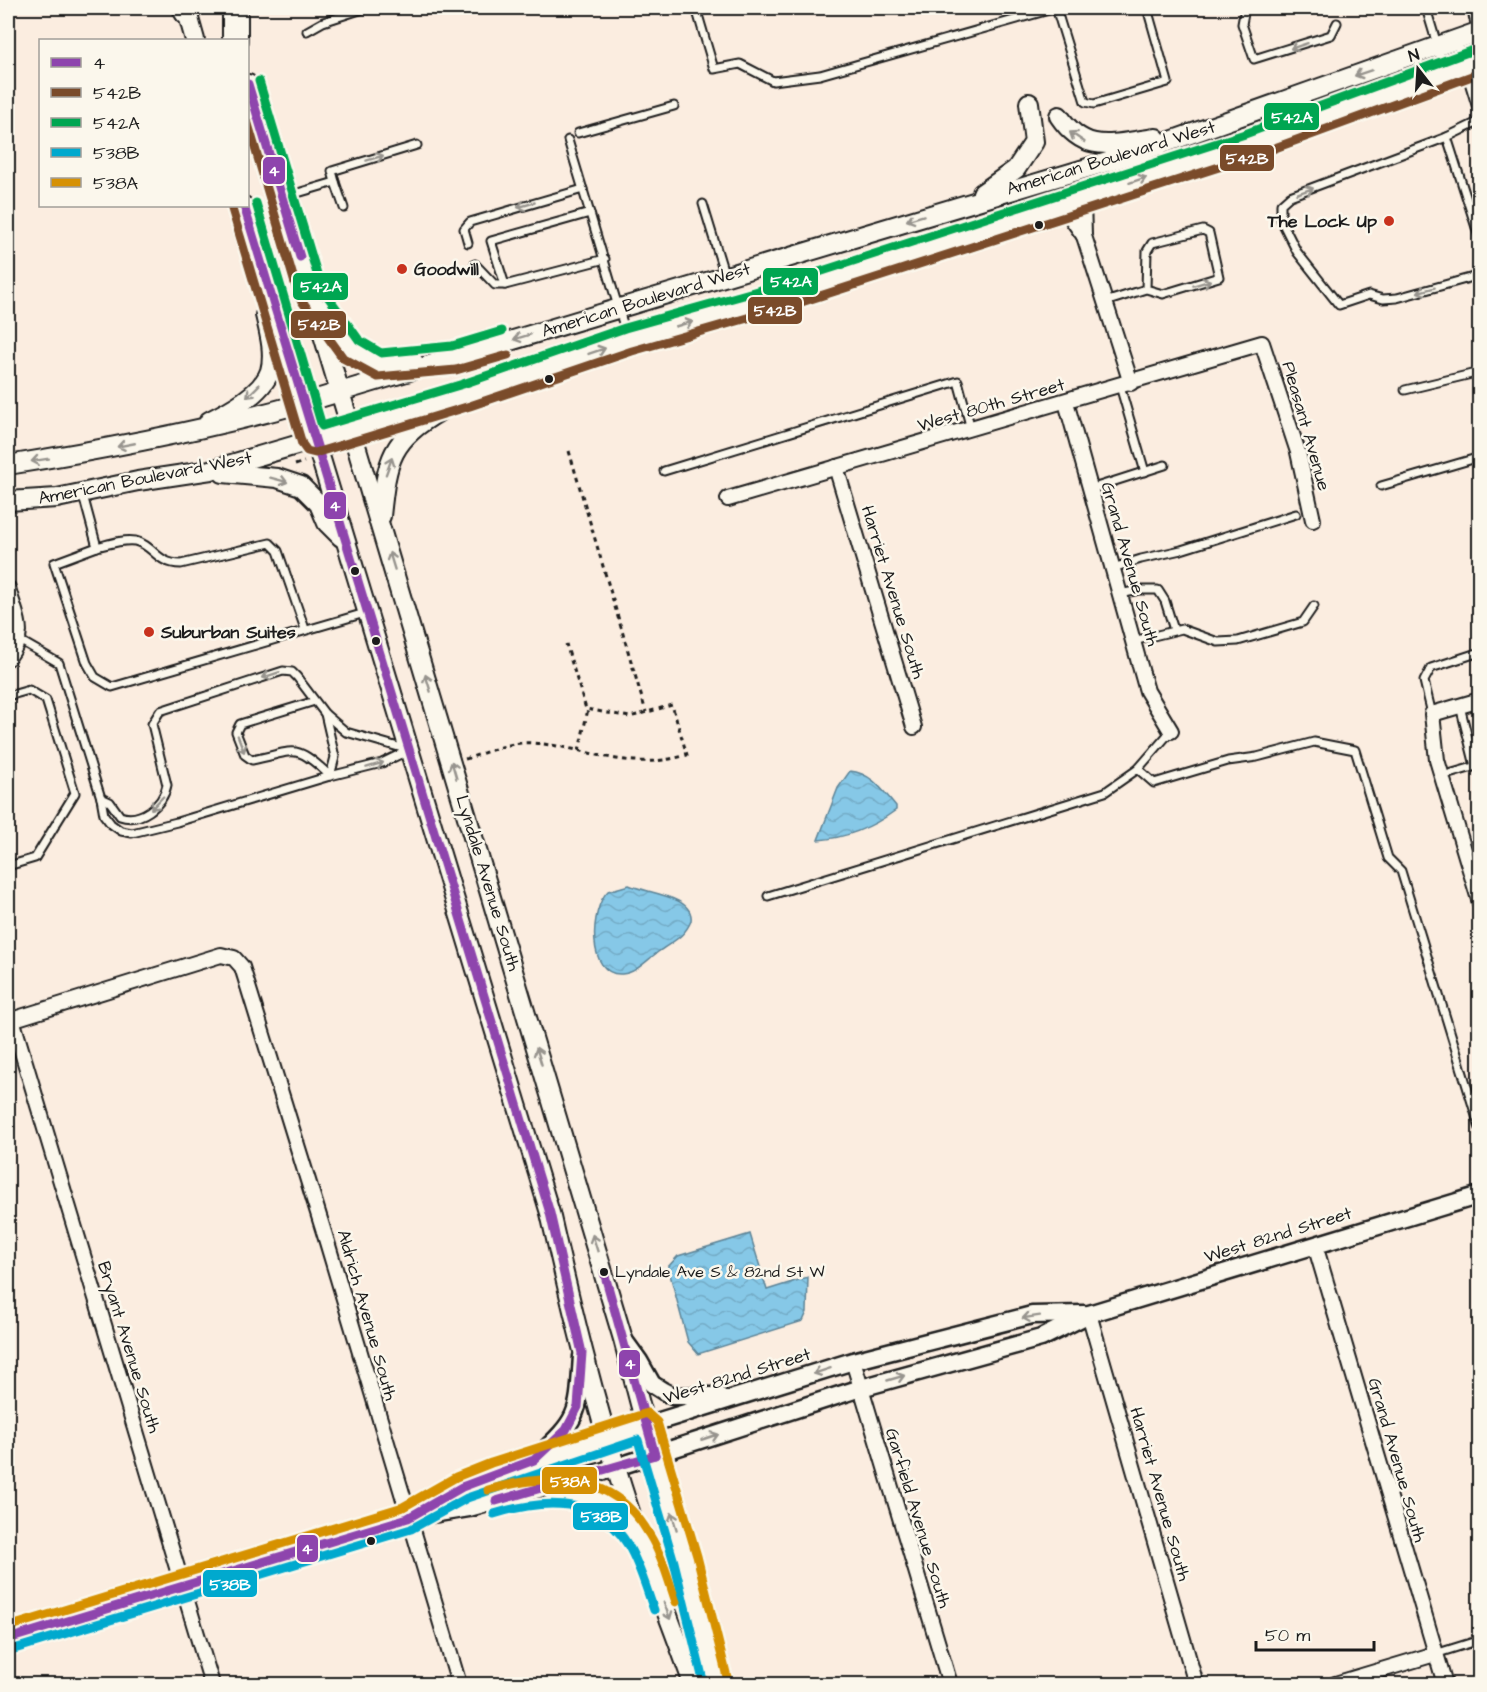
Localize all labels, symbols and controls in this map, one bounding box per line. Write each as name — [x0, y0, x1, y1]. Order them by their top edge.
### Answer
legend — [39, 39, 249, 207]
north arrow — [1388, 39, 1448, 99]
one-way arrow — [1290, 41, 1309, 52]
text: N — [1406, 44, 1422, 68]
text: 4 — [93, 51, 105, 76]
one-way arrow — [1354, 69, 1373, 80]
text: 542B — [93, 81, 141, 106]
line badge: 542A — [1263, 102, 1320, 131]
text: 542A — [1271, 107, 1314, 129]
text: 542A — [93, 111, 140, 136]
street label: American Boulevard West — [1004, 114, 1219, 202]
one-way arrow — [1070, 131, 1086, 143]
text: 538B — [93, 141, 140, 166]
line badge: 542B — [1219, 144, 1275, 172]
text: 542B — [1226, 148, 1269, 170]
one-way arrow — [365, 152, 384, 163]
line badge: 4 — [262, 156, 286, 185]
text: 4 — [269, 160, 280, 182]
text: 538A — [93, 171, 139, 196]
one-way arrow — [1128, 174, 1147, 185]
one-way arrow — [1295, 184, 1314, 195]
one-way arrow — [517, 200, 536, 211]
place label: The Lock Up — [1267, 209, 1377, 234]
one-way arrow — [906, 213, 925, 224]
marker: The Lock Up — [1382, 214, 1396, 228]
unlabelled marker — [1033, 219, 1045, 231]
street label: American Boulevard West — [539, 256, 754, 344]
place label: Goodwill — [414, 257, 479, 282]
marker: Goodwill — [395, 262, 409, 276]
line badge: 542A — [762, 267, 819, 296]
text: 542A — [770, 271, 813, 293]
line badge: 542A — [292, 272, 349, 301]
text: 542A — [300, 276, 343, 298]
one-way arrow — [1192, 276, 1211, 287]
one-way arrow — [1417, 285, 1436, 296]
line badge: 542B — [747, 296, 803, 325]
text: 542B — [754, 300, 797, 322]
line badge: 542B — [290, 310, 347, 339]
text: 542B — [298, 314, 341, 336]
one-way arrow — [674, 318, 693, 329]
one-way arrow — [513, 332, 532, 343]
one-way arrow — [587, 344, 606, 355]
street label: Pleasant Avenue — [1276, 358, 1336, 494]
street label: West 80th Street — [914, 372, 1068, 438]
unlabelled marker — [543, 373, 555, 385]
one-way arrow — [246, 384, 260, 399]
one-way arrow — [117, 440, 136, 451]
street label: American Boulevard West — [36, 445, 255, 511]
one-way arrow — [31, 454, 51, 465]
one-way arrow — [385, 457, 396, 476]
one-way arrow — [269, 474, 288, 486]
street label: Grand Avenue South — [1095, 479, 1165, 649]
line badge: 4 — [323, 491, 347, 520]
text: 4 — [330, 495, 341, 517]
street label: Harriet Avenue South — [855, 502, 931, 682]
one-way arrow — [386, 552, 397, 571]
unlabelled marker — [349, 565, 361, 577]
place label: Suburban Suites — [160, 620, 296, 645]
marker: Suburban Suites — [142, 625, 156, 639]
unlabelled marker — [370, 635, 382, 647]
one-way arrow — [262, 670, 281, 681]
one-way arrow — [422, 673, 433, 692]
one-way arrow — [236, 735, 247, 753]
one-way arrow — [365, 759, 384, 770]
one-way arrow — [448, 761, 459, 780]
street label: Lyndale Avenue South — [448, 792, 527, 974]
one-way arrow — [149, 795, 164, 810]
one-way arrow — [533, 1047, 544, 1066]
street label: West 82nd Street — [1201, 1200, 1356, 1269]
street label: Aldrich Avenue South — [331, 1227, 403, 1403]
one-way arrow — [589, 1234, 600, 1253]
street label: Bryant Avenue South — [90, 1258, 167, 1436]
place label: Lyndale Ave S & 82nd St W — [615, 1261, 825, 1284]
marker: Lyndale Ave S & 82nd St W — [598, 1266, 610, 1278]
one-way arrow — [1021, 1311, 1041, 1322]
street label: West 82nd Street — [660, 1341, 815, 1410]
line badge: 4 — [618, 1349, 641, 1378]
text: 4 — [625, 1353, 636, 1375]
one-way arrow — [813, 1366, 832, 1377]
one-way arrow — [886, 1372, 905, 1384]
street label: Grand Avenue South — [1362, 1375, 1432, 1545]
street label: Harriet Avenue South — [1123, 1404, 1197, 1584]
street label: Garfield Avenue South — [879, 1425, 957, 1611]
one-way arrow — [700, 1431, 719, 1442]
line badge: 538A — [541, 1466, 598, 1495]
text: 538A — [550, 1471, 591, 1493]
line badge: 538B — [572, 1502, 629, 1531]
text: 538B — [580, 1506, 622, 1528]
one-way arrow — [668, 1512, 679, 1531]
line badge: 4 — [296, 1534, 319, 1563]
unlabelled marker — [365, 1535, 377, 1547]
text: 4 — [302, 1538, 313, 1560]
line badge: 538B — [202, 1569, 258, 1598]
text: 538B — [209, 1574, 251, 1596]
one-way arrow — [662, 1601, 673, 1620]
scale bar — [1256, 1614, 1374, 1652]
text: 50 m — [1265, 1623, 1310, 1648]

